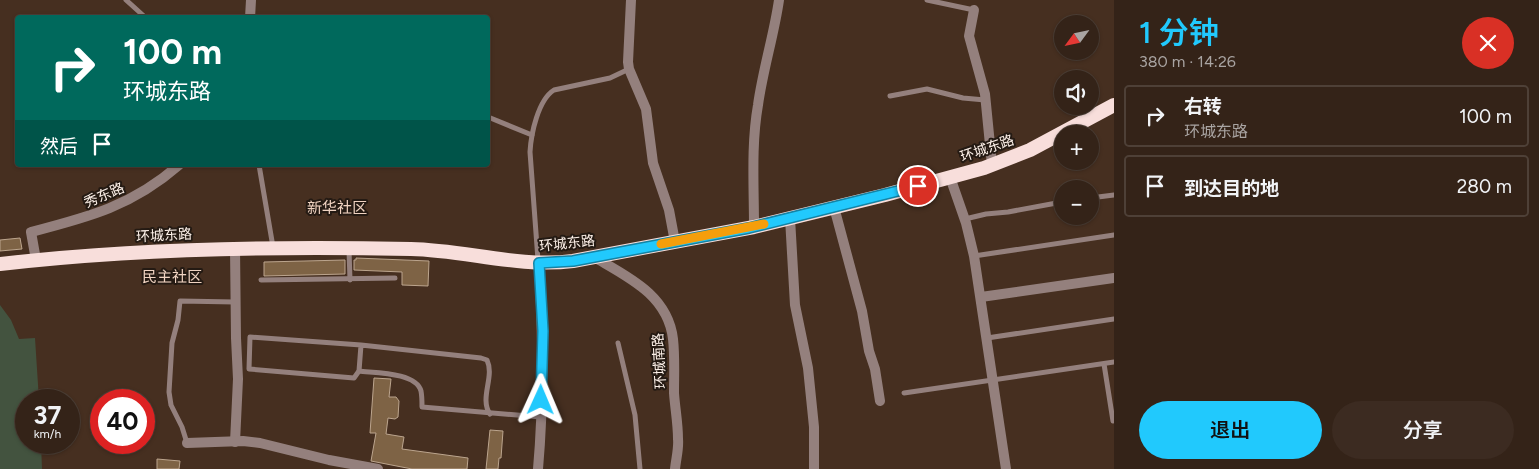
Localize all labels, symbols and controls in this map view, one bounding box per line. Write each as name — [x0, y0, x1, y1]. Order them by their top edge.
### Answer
text: 1 分钟 — [1139, 14, 1219, 51]
north arrow — [1054, 15, 1099, 60]
map controls — [1054, 15, 1099, 225]
button: close — [1462, 17, 1514, 69]
text: 100 m — [123, 31, 222, 73]
icon: right — [40, 35, 105, 100]
text: 380 m · 14:26 — [1139, 52, 1236, 71]
button: sound — [1054, 70, 1099, 115]
text: 环城东路 — [123, 78, 211, 105]
text: 右转 — [1184, 95, 1222, 118]
icon: right — [1141, 102, 1169, 130]
text: 100 m — [1459, 105, 1512, 128]
text: 环城东路 — [1184, 122, 1248, 141]
button: + — [1054, 125, 1099, 170]
icon: arrive — [88, 130, 116, 158]
street label: 环城东路 — [958, 131, 1016, 166]
text: 然后 — [40, 135, 78, 158]
pin — [897, 165, 939, 207]
icon: arrive — [904, 172, 932, 200]
icon: arrive — [1141, 172, 1169, 200]
text: 280 m — [1457, 175, 1512, 198]
text: 到达目的地 — [1184, 177, 1279, 200]
street label: 秀东路 — [82, 179, 127, 211]
button: − — [1054, 180, 1099, 225]
district label: 新华社区 — [307, 199, 367, 217]
street label: 环城东路 — [136, 226, 192, 245]
street label: 环城东路 — [538, 232, 596, 255]
district label: 民主社区 — [142, 268, 202, 286]
street label: 环城南路 — [650, 333, 669, 389]
position arrow — [514, 373, 566, 425]
speed limit sign: 40 — [90, 389, 155, 454]
text: 37 — [34, 400, 61, 430]
button: 退出 — [1139, 401, 1322, 459]
button: 分享 — [1332, 401, 1514, 459]
text: km/h — [34, 427, 61, 441]

